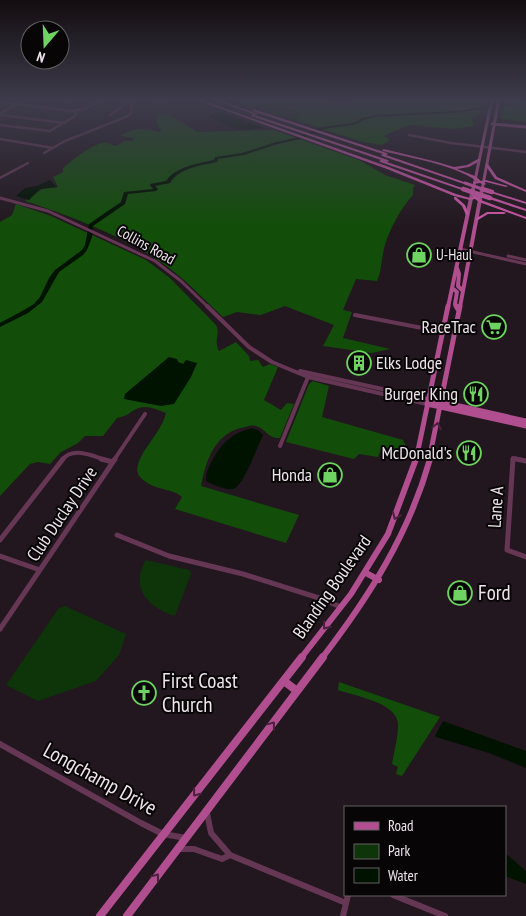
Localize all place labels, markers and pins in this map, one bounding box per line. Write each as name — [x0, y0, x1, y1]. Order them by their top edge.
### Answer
shop icon: U-Haul — [406, 242, 432, 268]
place label: U-Haul — [436, 245, 473, 264]
supermarket icon: RaceTrac — [481, 314, 507, 340]
place label: RaceTrac — [422, 315, 477, 338]
building icon: Elks Lodge — [346, 350, 372, 376]
place label: Elks Lodge — [376, 351, 442, 374]
restaurant icon: Burger King — [463, 381, 489, 407]
place label: Burger King — [384, 382, 458, 405]
restaurant icon: McDonald's — [456, 440, 482, 466]
place label: McDonald's — [381, 441, 452, 464]
shop icon: Honda — [317, 462, 343, 488]
place label: Honda — [272, 463, 312, 486]
place label: Ford — [478, 579, 511, 606]
shop icon: Ford — [447, 580, 473, 606]
place label: First Coast Church — [162, 667, 238, 718]
church icon: First Coast Church — [131, 680, 157, 706]

